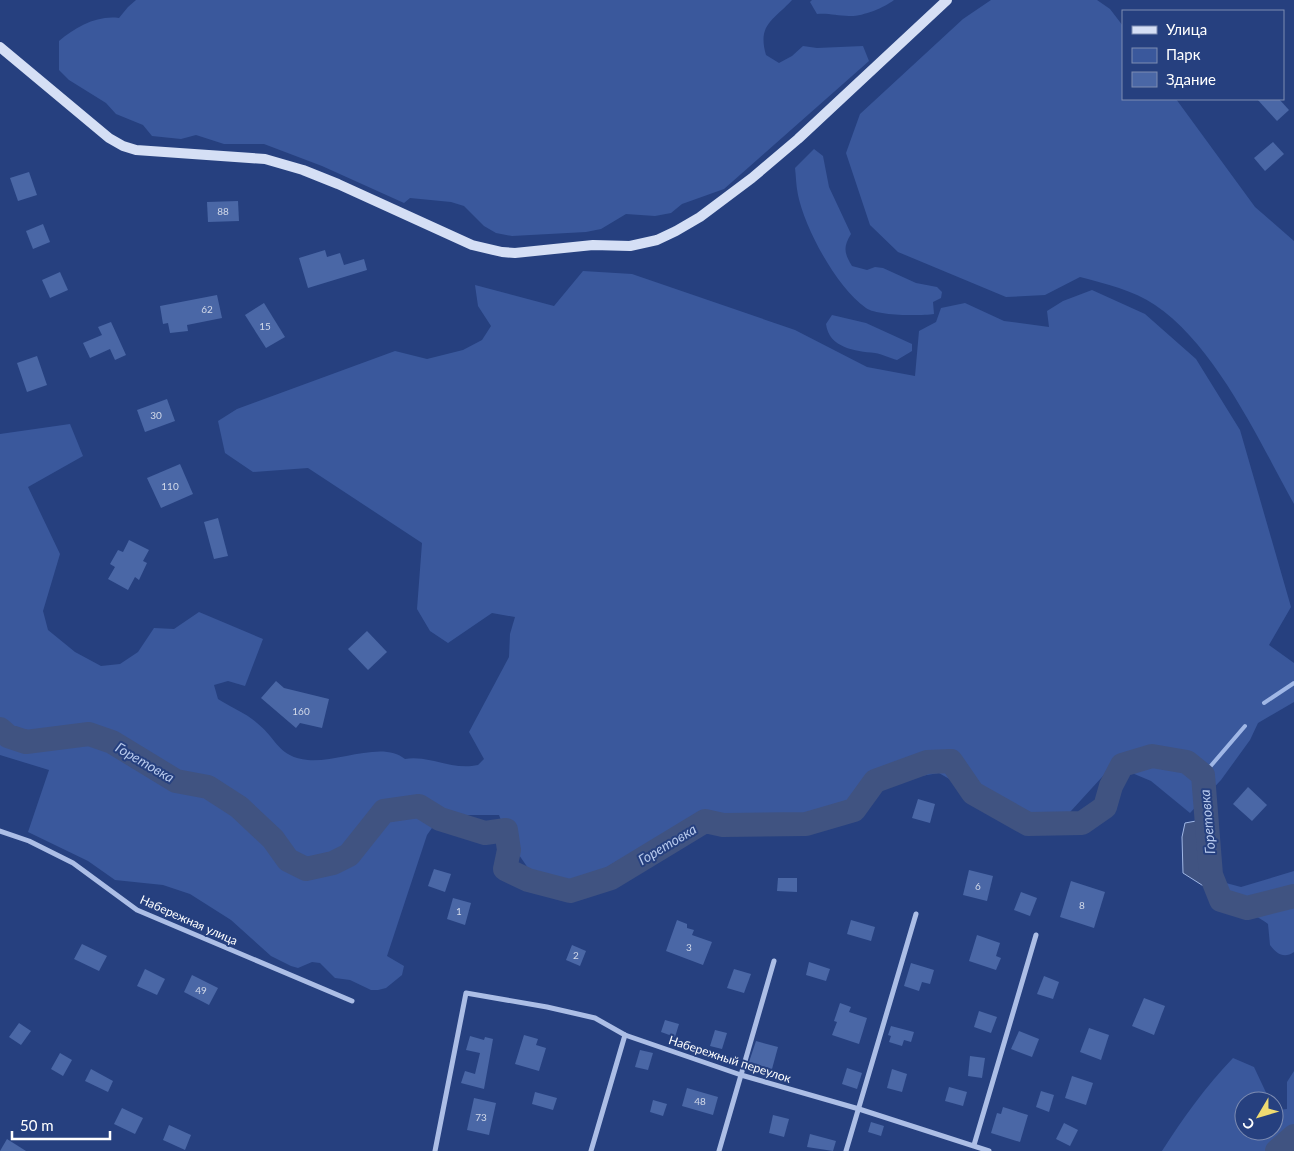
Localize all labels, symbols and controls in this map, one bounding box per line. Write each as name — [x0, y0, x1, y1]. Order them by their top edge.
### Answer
legend — [1122, 10, 1284, 100]
text: Улица — [1166, 20, 1207, 38]
text: Парк — [1166, 45, 1201, 63]
text: Здание — [1166, 70, 1216, 88]
house number: 88 — [217, 205, 229, 217]
house number: 62 — [201, 303, 213, 315]
house number: 15 — [259, 320, 271, 332]
house number: 30 — [150, 409, 162, 421]
house number: 110 — [161, 480, 179, 492]
house number: 160 — [292, 705, 310, 717]
water label: Горетовка — [113, 738, 177, 786]
water label: Горетовка — [1196, 789, 1218, 855]
water label: Горетовка — [635, 820, 699, 868]
house number: 6 — [975, 880, 981, 892]
street label: Набережная улица — [138, 892, 240, 948]
house number: 8 — [1079, 899, 1085, 911]
house number: 1 — [456, 905, 462, 917]
house number: 3 — [686, 941, 692, 953]
house number: 2 — [573, 949, 579, 961]
house number: 49 — [195, 984, 207, 996]
street label: Набережный переулок — [667, 1032, 794, 1086]
north arrow — [1234, 1091, 1284, 1141]
house number: 48 — [694, 1095, 706, 1107]
scale bar — [12, 1108, 110, 1140]
house number: 73 — [475, 1111, 487, 1123]
text: С — [1238, 1115, 1258, 1133]
text: 50 m — [20, 1116, 54, 1134]

